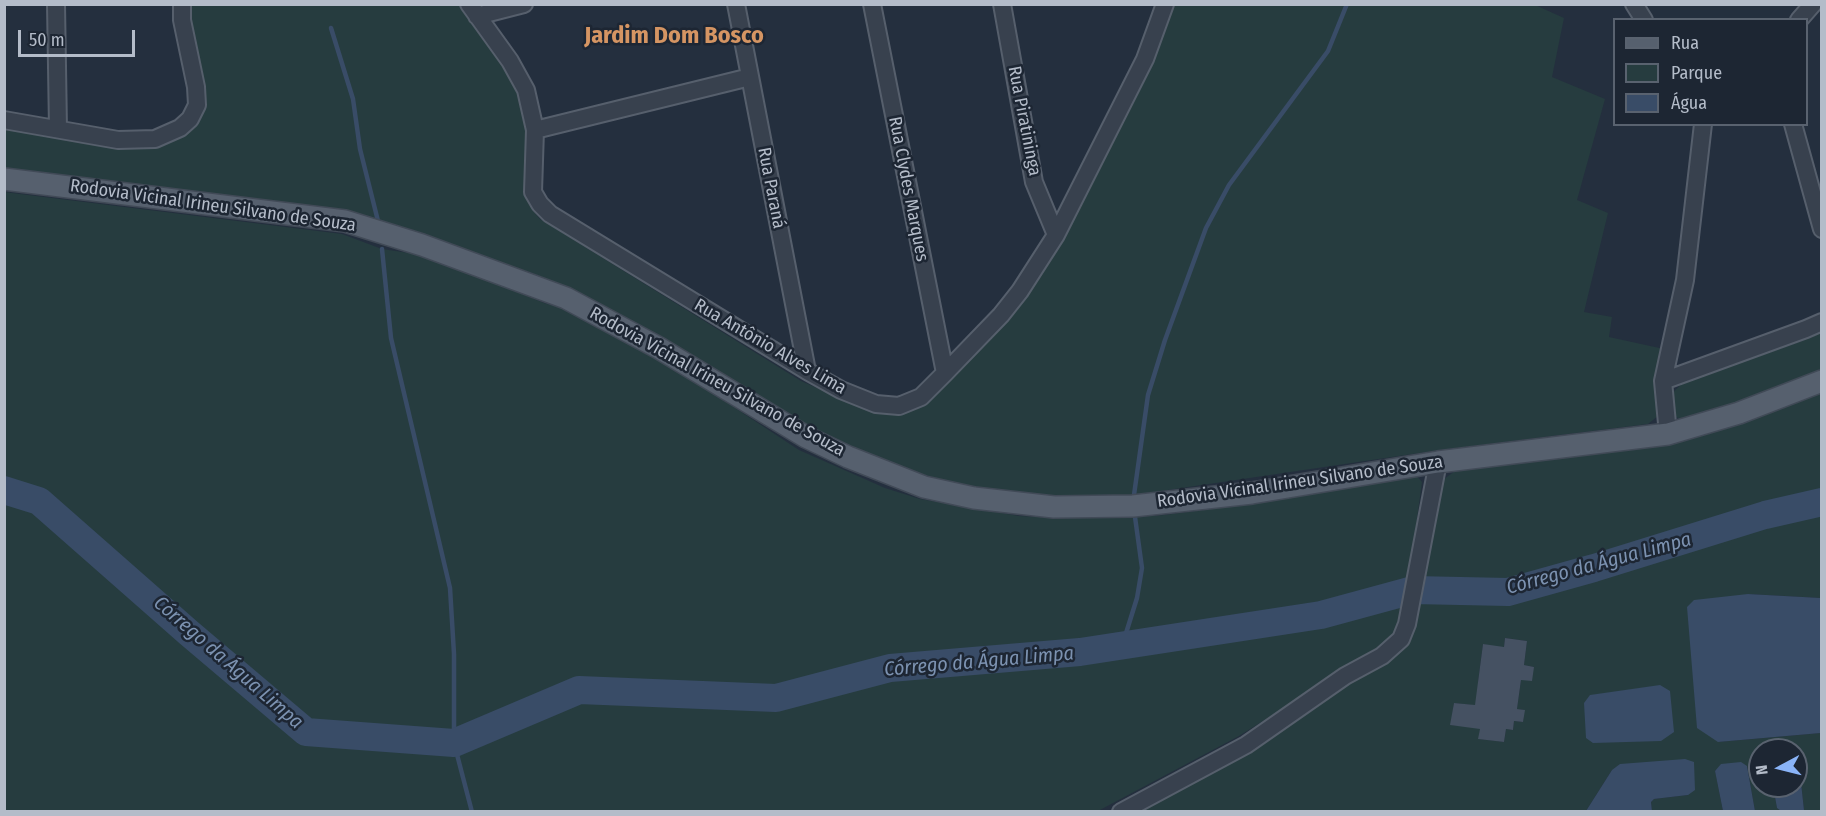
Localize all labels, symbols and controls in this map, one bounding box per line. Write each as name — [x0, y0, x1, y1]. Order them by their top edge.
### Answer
scale bar — [21, 18, 138, 56]
legend — [1613, 18, 1808, 126]
district label: Jardim Dom Bosco — [584, 22, 764, 50]
text: 50 m — [29, 29, 65, 51]
text: Rua — [1671, 32, 1699, 54]
text: Parque — [1671, 62, 1722, 84]
street label: Rua Piratininga — [1003, 64, 1045, 178]
text: Água — [1671, 92, 1707, 114]
street label: Rua Clydes Marques — [883, 115, 933, 263]
street label: Rua Paraná — [753, 145, 789, 231]
street label: Rodovia Vicinal Irineu Silvano de Souza — [69, 175, 357, 237]
street label: Rua Antônio Alves Lima — [690, 295, 850, 399]
street label: Rodovia Vicinal Irineu Silvano de Souza — [586, 303, 848, 461]
street label: Rodovia Vicinal Irineu Silvano de Souza — [1156, 451, 1444, 513]
water label: Córrego da Água Limpa — [1504, 528, 1694, 600]
water label: Córrego da Água Limpa — [148, 592, 308, 734]
water label: Córrego da Água Limpa — [883, 642, 1075, 682]
north arrow — [1748, 738, 1808, 798]
text: N — [1752, 764, 1772, 776]

